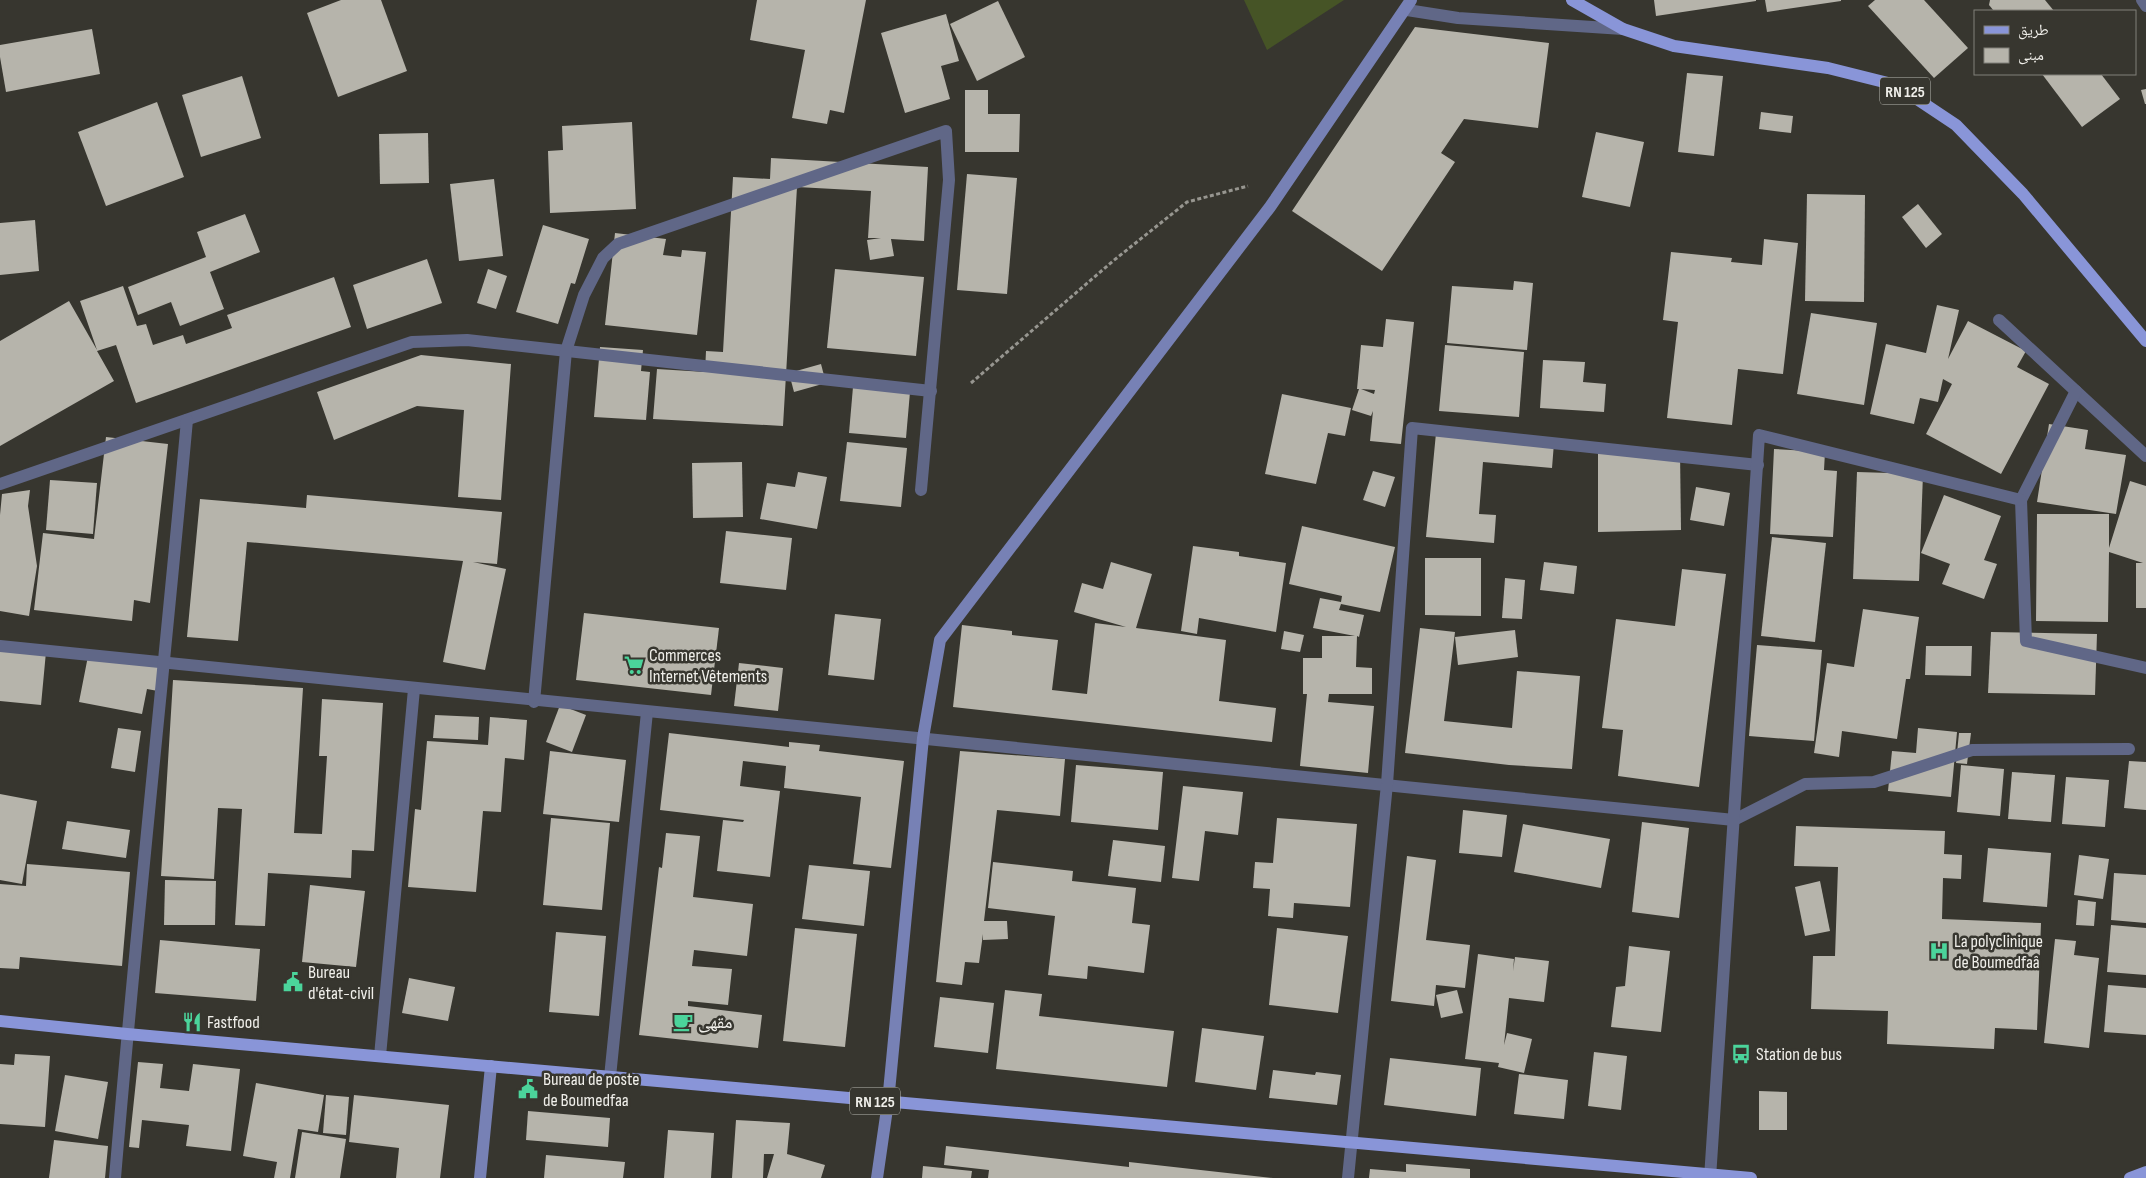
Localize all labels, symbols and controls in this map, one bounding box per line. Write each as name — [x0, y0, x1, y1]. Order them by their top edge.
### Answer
legend — [1974, 10, 2136, 75]
text: طريق — [2018, 21, 2049, 40]
text: مبنى — [2018, 46, 2044, 65]
road number: RN 125 — [1880, 78, 1930, 104]
place label: Commerces Internet Vêtements — [649, 645, 767, 687]
supermarket icon: Commerces Internet Vêtements — [623, 654, 645, 676]
place label: La polyclinique de Boumedfaâ — [1954, 931, 2043, 973]
hospital icon: La polyclinique de Boumedfaâ — [1928, 940, 1950, 962]
place label: Bureau d'état-civil — [308, 962, 374, 1004]
public building icon: Bureau d'état-civil — [282, 971, 304, 993]
restaurant icon: Fastfood — [181, 1011, 203, 1033]
cafe icon: مقهى — [672, 1011, 694, 1033]
place label: Fastfood — [207, 1012, 260, 1033]
place label: مقهى — [698, 1012, 732, 1033]
bus stop icon: Station de bus — [1730, 1043, 1752, 1065]
place label: Station de bus — [1756, 1044, 1842, 1065]
place label: Bureau de poste de Boumedfaa — [543, 1069, 640, 1111]
public building icon: Bureau de poste de Boumedfaa — [517, 1078, 539, 1100]
road number: RN 125 — [850, 1088, 900, 1114]

